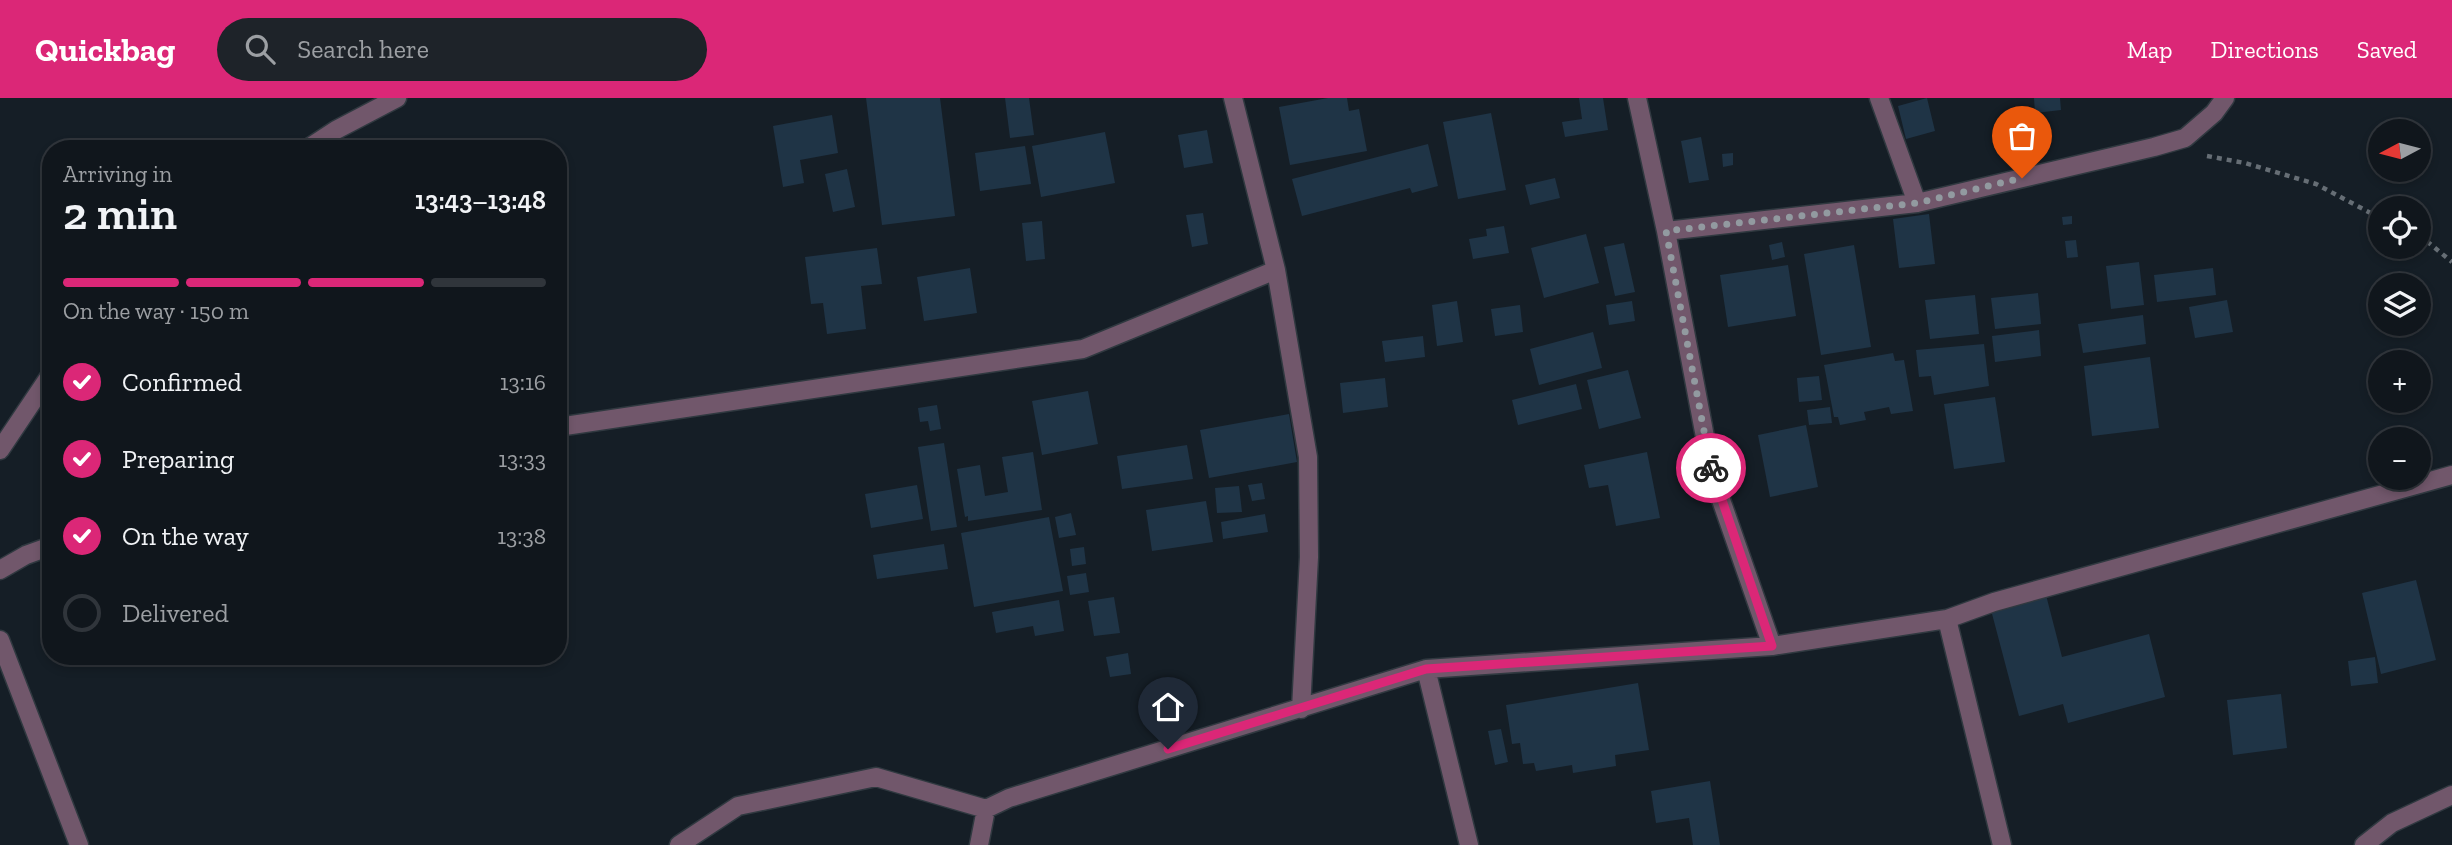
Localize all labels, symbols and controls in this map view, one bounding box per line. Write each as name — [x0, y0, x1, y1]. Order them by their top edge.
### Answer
search box — [217, 18, 707, 81]
text: Quickbag — [35, 30, 175, 69]
icon: search — [241, 30, 279, 68]
text: Search here — [297, 33, 429, 65]
text: Map — [2127, 35, 2173, 64]
text: Directions — [2211, 35, 2319, 64]
text: Saved — [2357, 35, 2417, 64]
pin — [1992, 106, 2052, 178]
icon: bag — [2003, 117, 2041, 155]
north arrow — [2368, 119, 2431, 182]
map controls — [2368, 119, 2431, 490]
text: Arriving in — [63, 160, 172, 188]
text: 13:43–13:48 — [415, 184, 546, 216]
text: 2 min — [63, 186, 177, 241]
button: locate — [2368, 196, 2431, 259]
button: layers — [2368, 273, 2431, 336]
text: On the way · 150 m — [63, 297, 249, 325]
button: + — [2368, 350, 2431, 413]
icon: check — [63, 363, 101, 401]
text: Confirmed — [122, 366, 242, 398]
text: 13:16 — [500, 368, 546, 396]
button: − — [2368, 427, 2431, 490]
courier — [1676, 433, 1746, 503]
icon: check — [63, 440, 101, 478]
text: Preparing — [122, 443, 234, 475]
text: 13:33 — [498, 445, 546, 473]
icon: bike — [1692, 449, 1730, 487]
icon: check — [63, 517, 101, 555]
text: On the way — [122, 520, 249, 552]
text: 13:38 — [497, 522, 546, 550]
text: Delivered — [122, 597, 229, 629]
pin — [1138, 677, 1198, 749]
icon: home — [1149, 688, 1187, 726]

